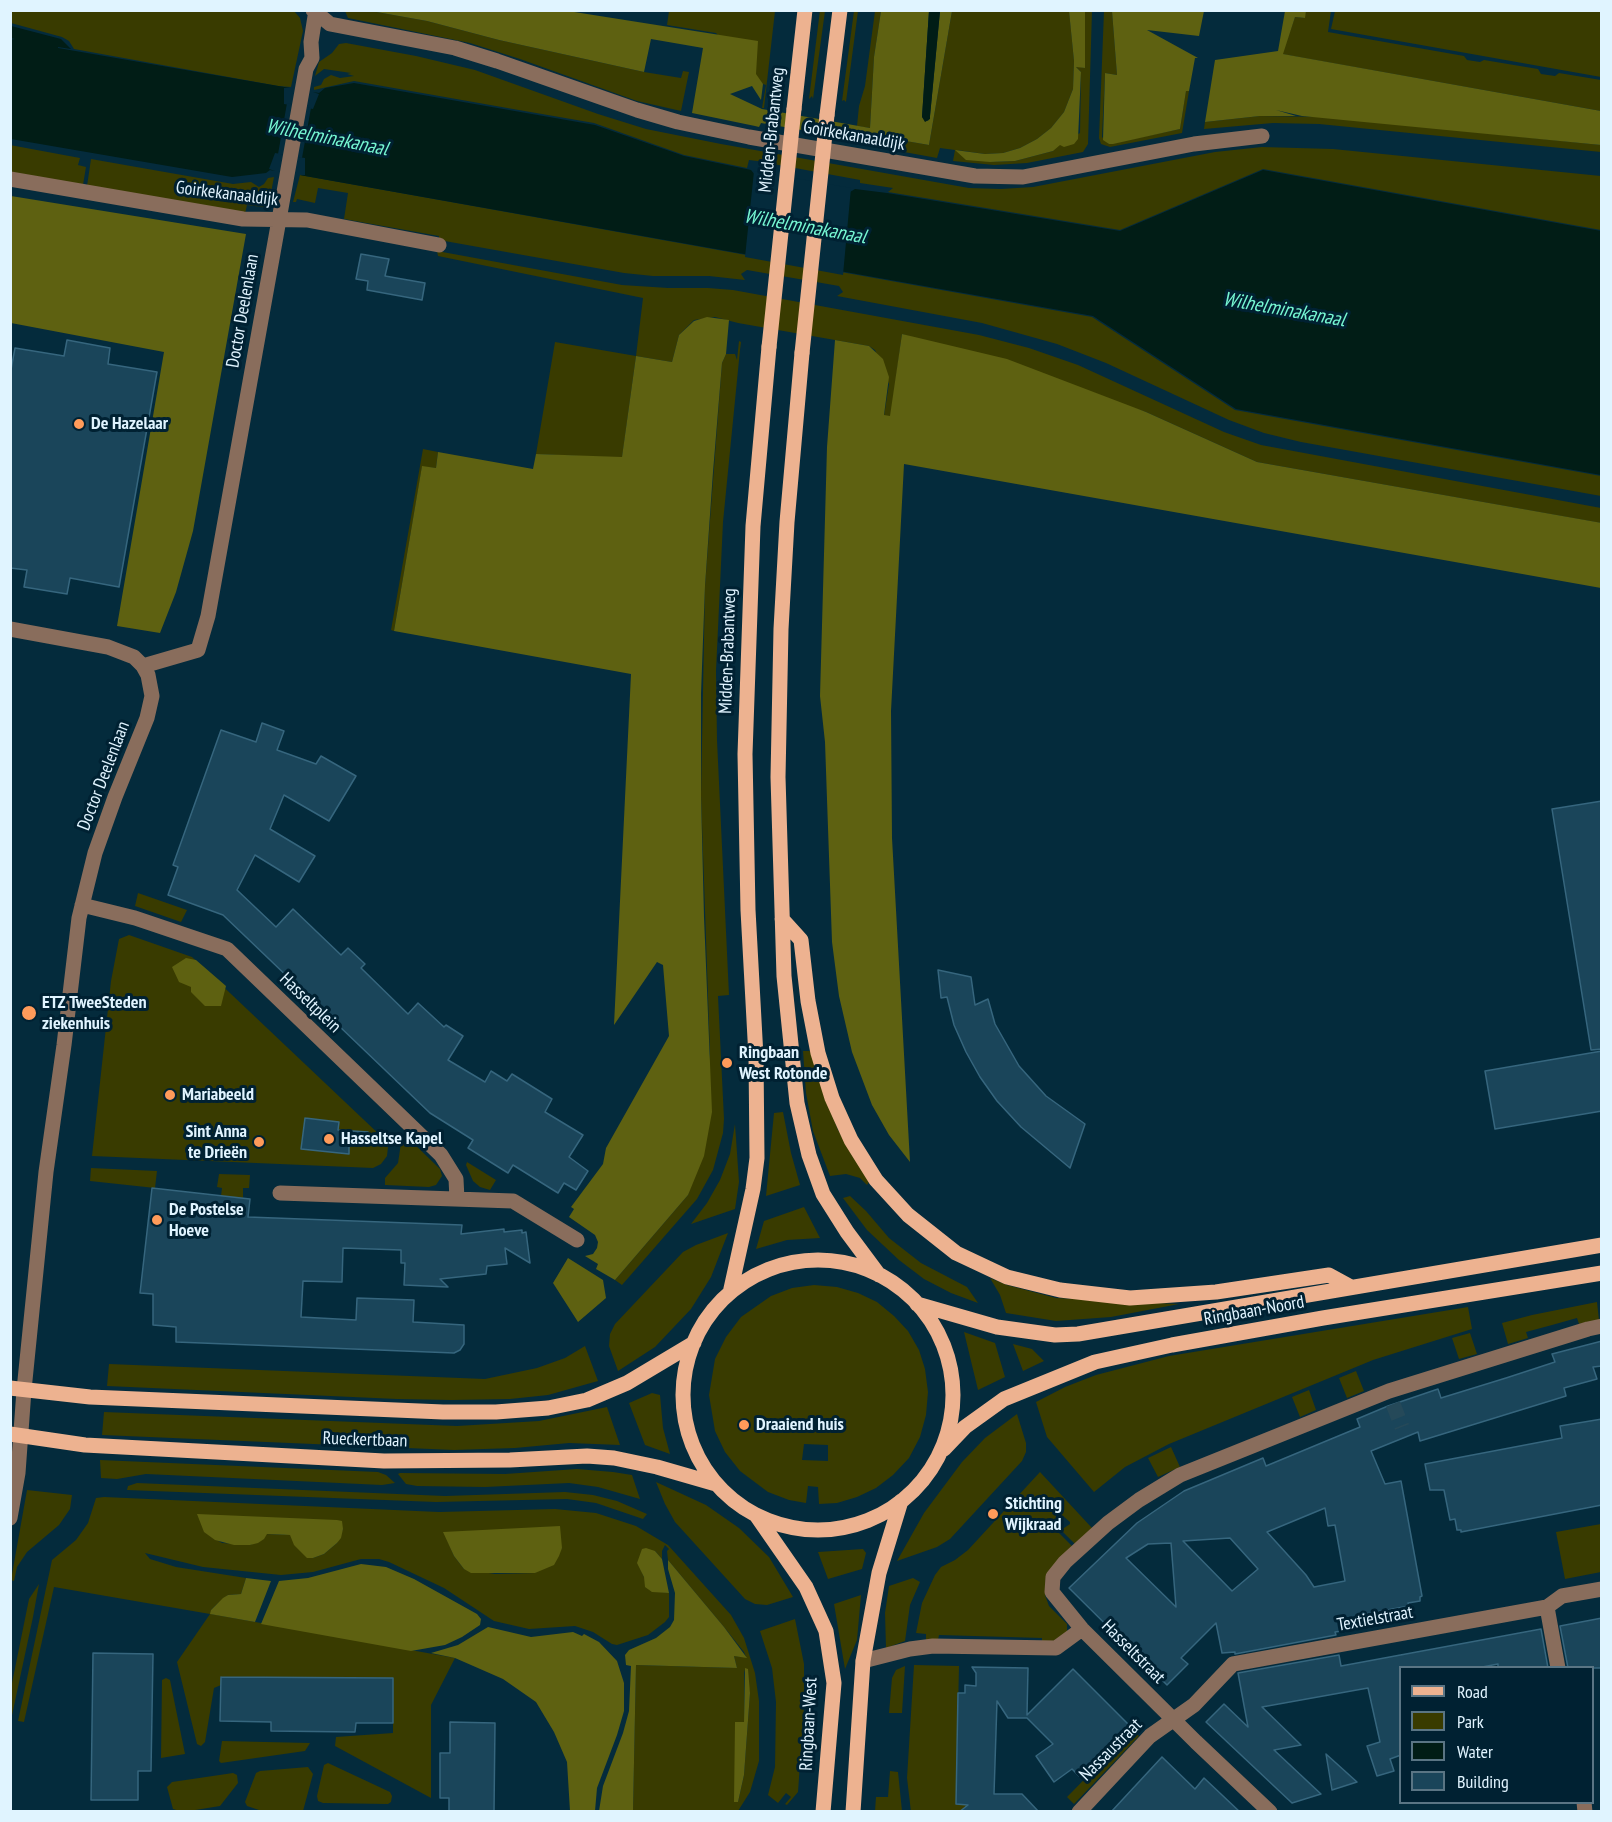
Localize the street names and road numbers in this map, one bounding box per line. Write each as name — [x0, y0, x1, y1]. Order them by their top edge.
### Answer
street label: Midden-Brabantweg — [755, 66, 789, 194]
street label: Goirkekanaaldijk — [801, 116, 907, 156]
street label: Goirkekanaaldijk — [175, 177, 279, 211]
street label: Doctor Deelenlaan — [222, 252, 264, 370]
street label: Midden-Brabantweg — [715, 588, 741, 714]
street label: Doctor Deelenlaan — [73, 718, 135, 834]
street label: Hasseltplein — [275, 969, 345, 1037]
street label: Ringbaan-Noord — [1202, 1292, 1306, 1330]
street label: Rueckertbaan — [322, 1428, 408, 1452]
street label: Textielstraat — [1335, 1602, 1415, 1636]
street label: Hasseltstraat — [1097, 1616, 1169, 1688]
street label: Ringbaan-West — [796, 1677, 822, 1771]
street label: Nassaustraat — [1075, 1714, 1147, 1786]

